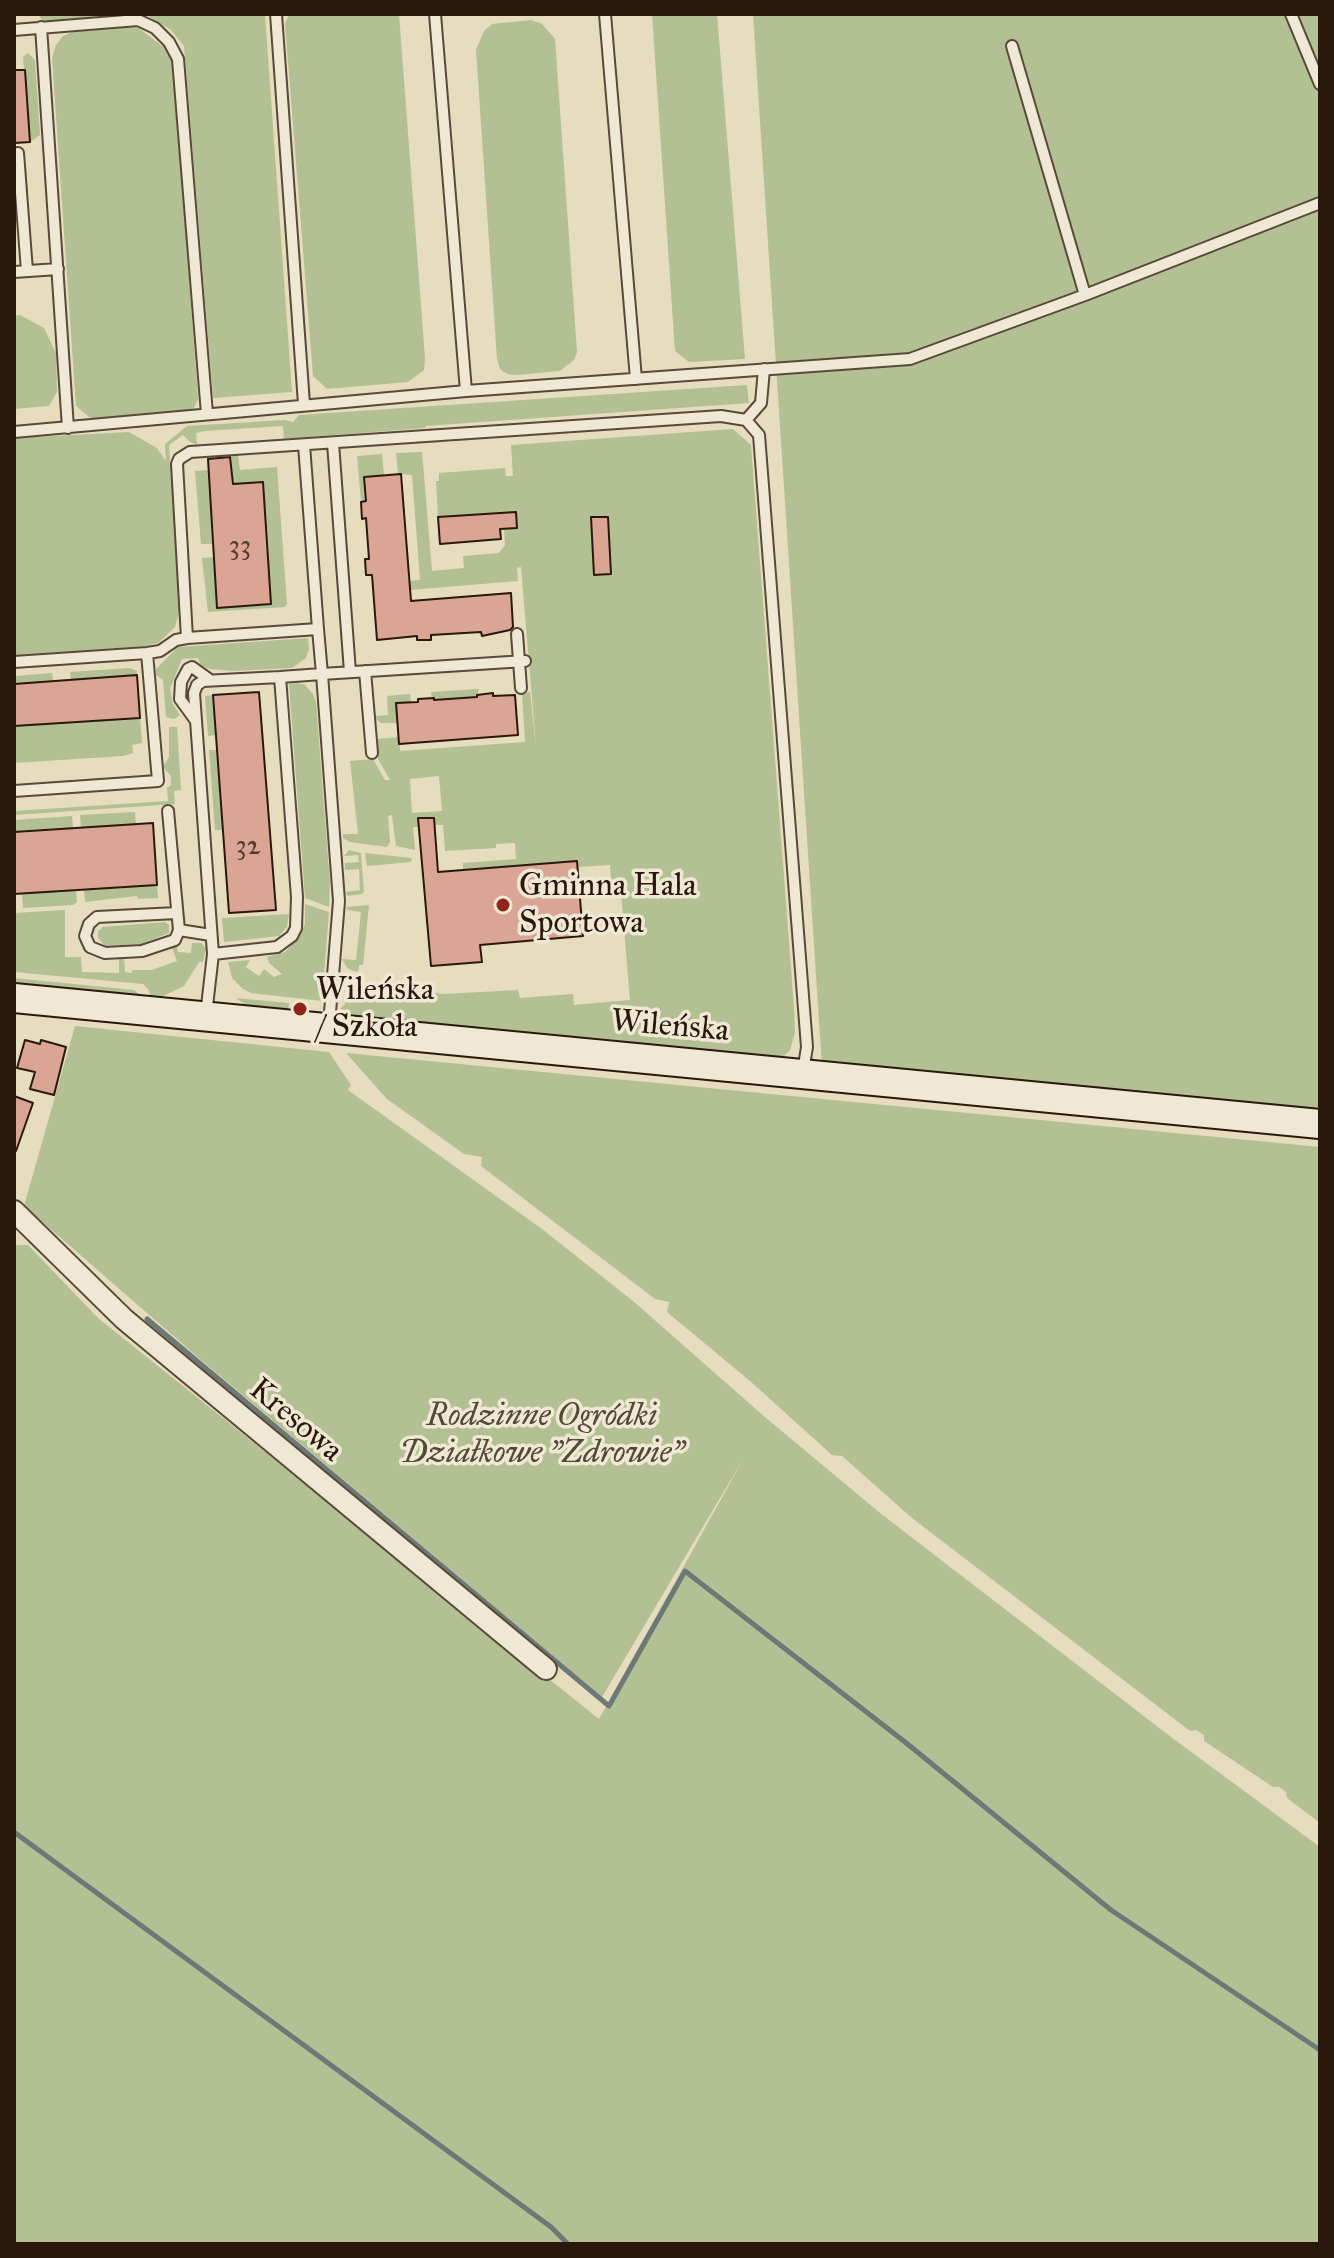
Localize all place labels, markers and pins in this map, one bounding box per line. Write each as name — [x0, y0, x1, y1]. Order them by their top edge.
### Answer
place label: Gminna Hala Sportowa — [519, 868, 696, 943]
marker: Gminna Hala Sportowa — [494, 896, 512, 914]
place label: Wileńska / Szkoła — [316, 972, 434, 1047]
marker: Wileńska / Szkoła — [291, 1000, 309, 1018]

